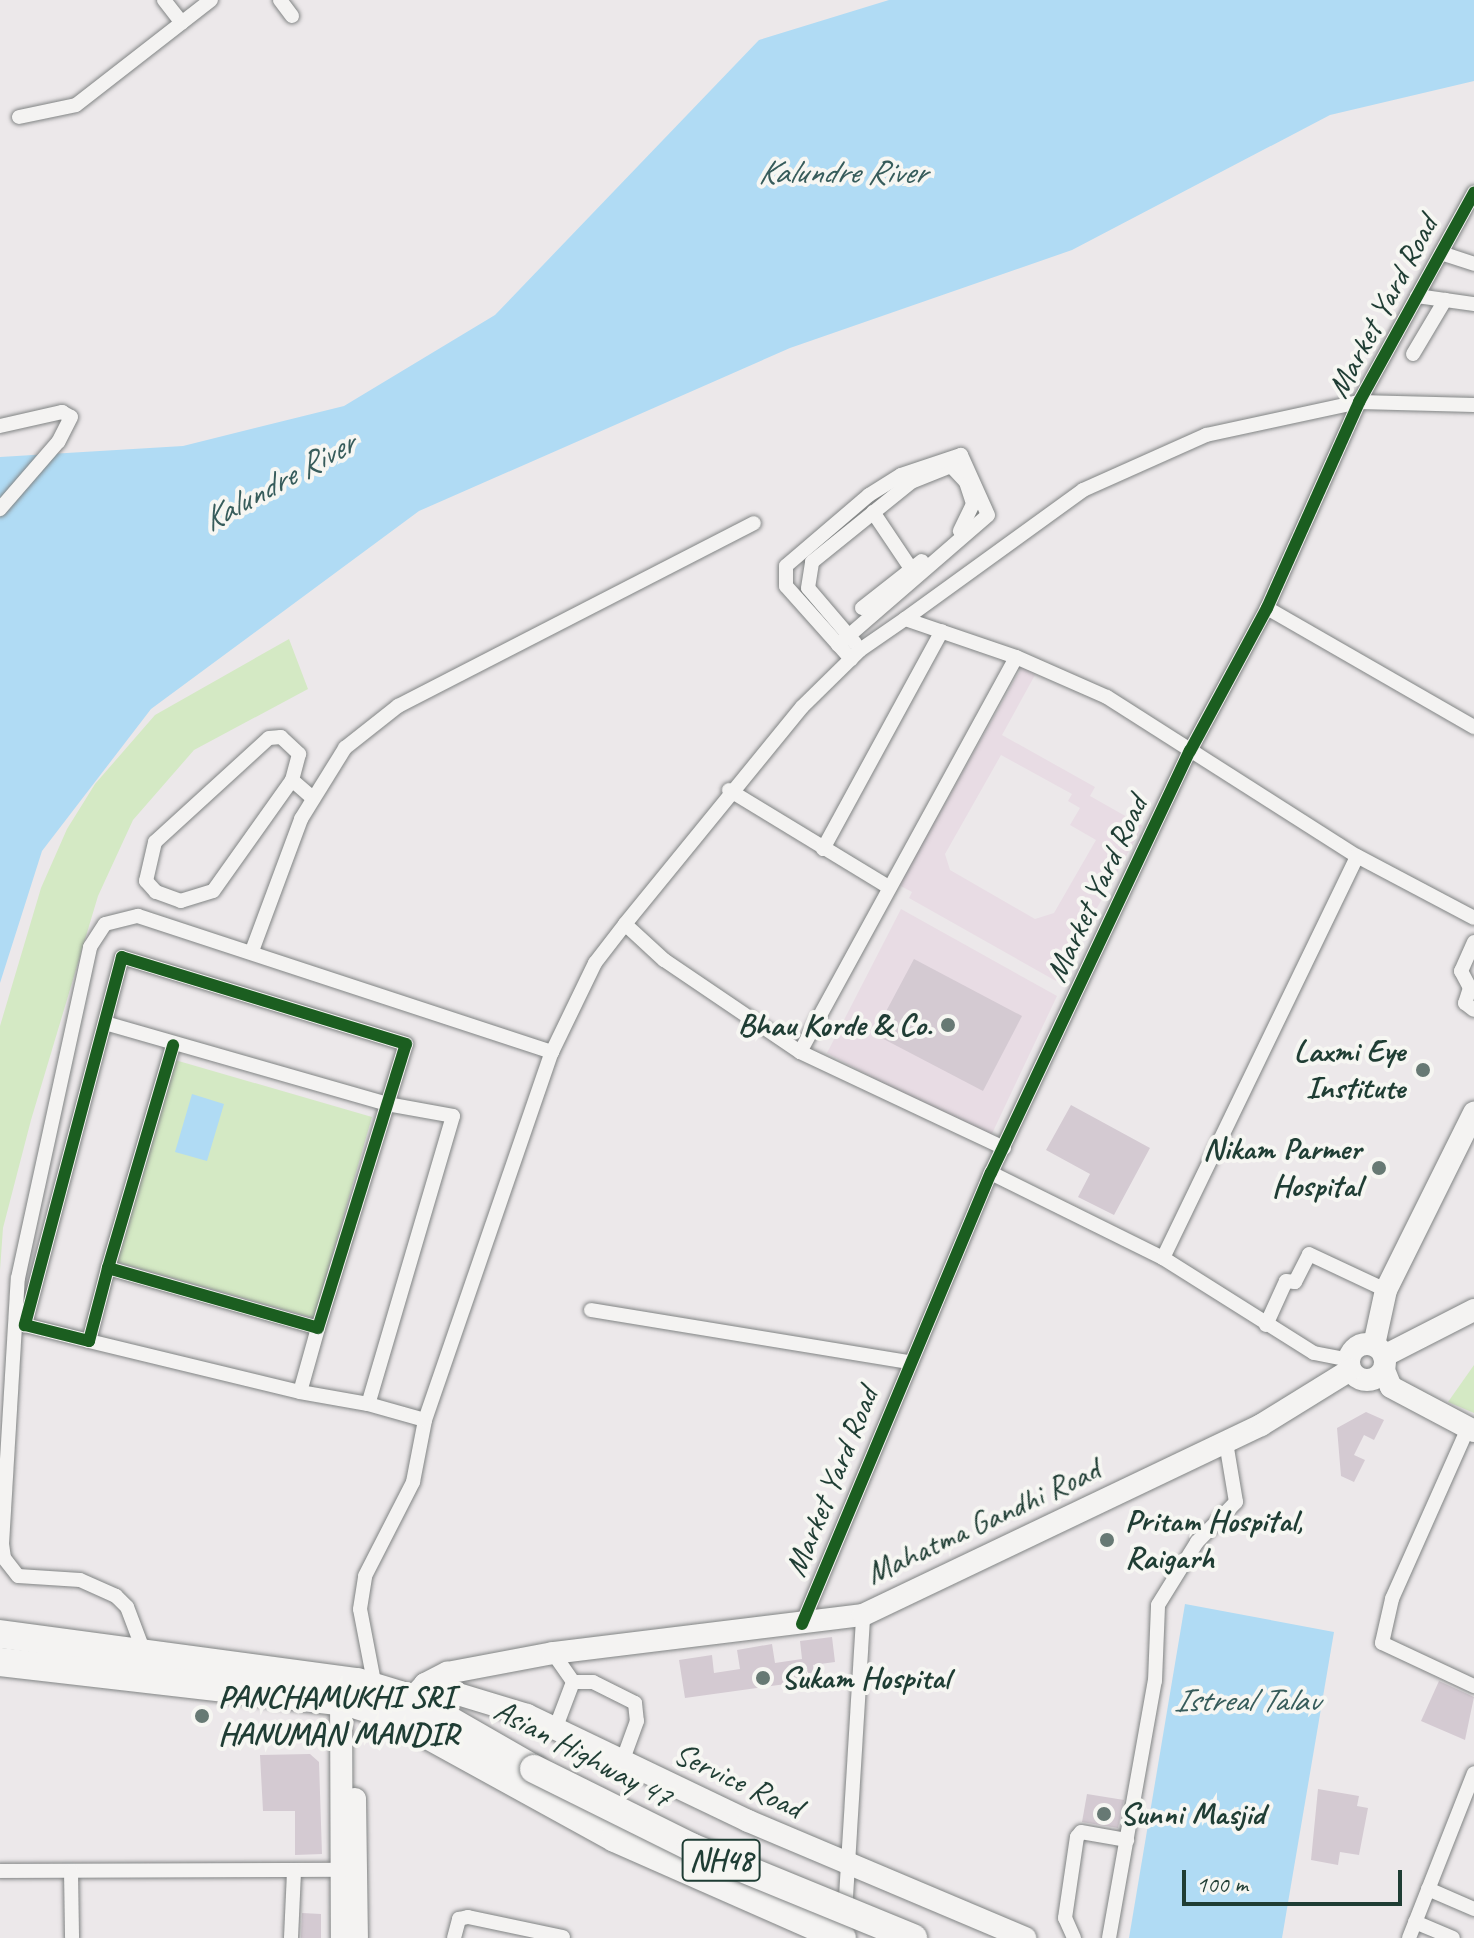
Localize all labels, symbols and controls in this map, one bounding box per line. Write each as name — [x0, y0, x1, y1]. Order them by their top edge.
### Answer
water label: Kalundre River — [758, 152, 926, 192]
street label: Market Yard Road — [1319, 209, 1447, 405]
water label: Kalundre River — [194, 422, 362, 540]
street label: Market Yard Road — [1037, 789, 1157, 989]
place label: Bhau Korde & Co. — [738, 1006, 932, 1044]
marker: Bhau Korde & Co. — [939, 1016, 957, 1034]
place label: Laxmi Eye Institute — [1294, 1033, 1405, 1108]
marker: Laxmi Eye Institute — [1412, 1059, 1434, 1081]
place label: Nikam Parmer Hospital — [1201, 1131, 1361, 1206]
marker: Nikam Parmer Hospital — [1368, 1157, 1390, 1179]
street label: Market Yard Road — [776, 1381, 888, 1583]
street label: Mahatma Gandhi Road — [860, 1451, 1106, 1593]
place label: Pritam Hospital, Raigarh — [1125, 1503, 1303, 1578]
marker: Pritam Hospital, Raigarh — [1096, 1529, 1118, 1551]
place label: Sukam Hospital — [781, 1659, 950, 1697]
marker: Sukam Hospital — [752, 1667, 774, 1689]
place label: PANCHAMUKHI SRI HANUMAN MANDIR — [218, 1679, 459, 1754]
water label: Istreal Talav — [1173, 1680, 1319, 1720]
street label: Asian Highway 47 — [488, 1691, 678, 1817]
marker: PANCHAMUKHI SRI HANUMAN MANDIR — [193, 1707, 211, 1725]
street label: Service Road — [668, 1735, 808, 1827]
place label: Sunni Masjid — [1120, 1795, 1265, 1833]
marker: Sunni Masjid — [1095, 1805, 1113, 1823]
road number: NH48 — [681, 1834, 761, 1886]
scale bar — [1186, 1854, 1406, 1904]
text: 100 m — [1196, 1869, 1248, 1899]

